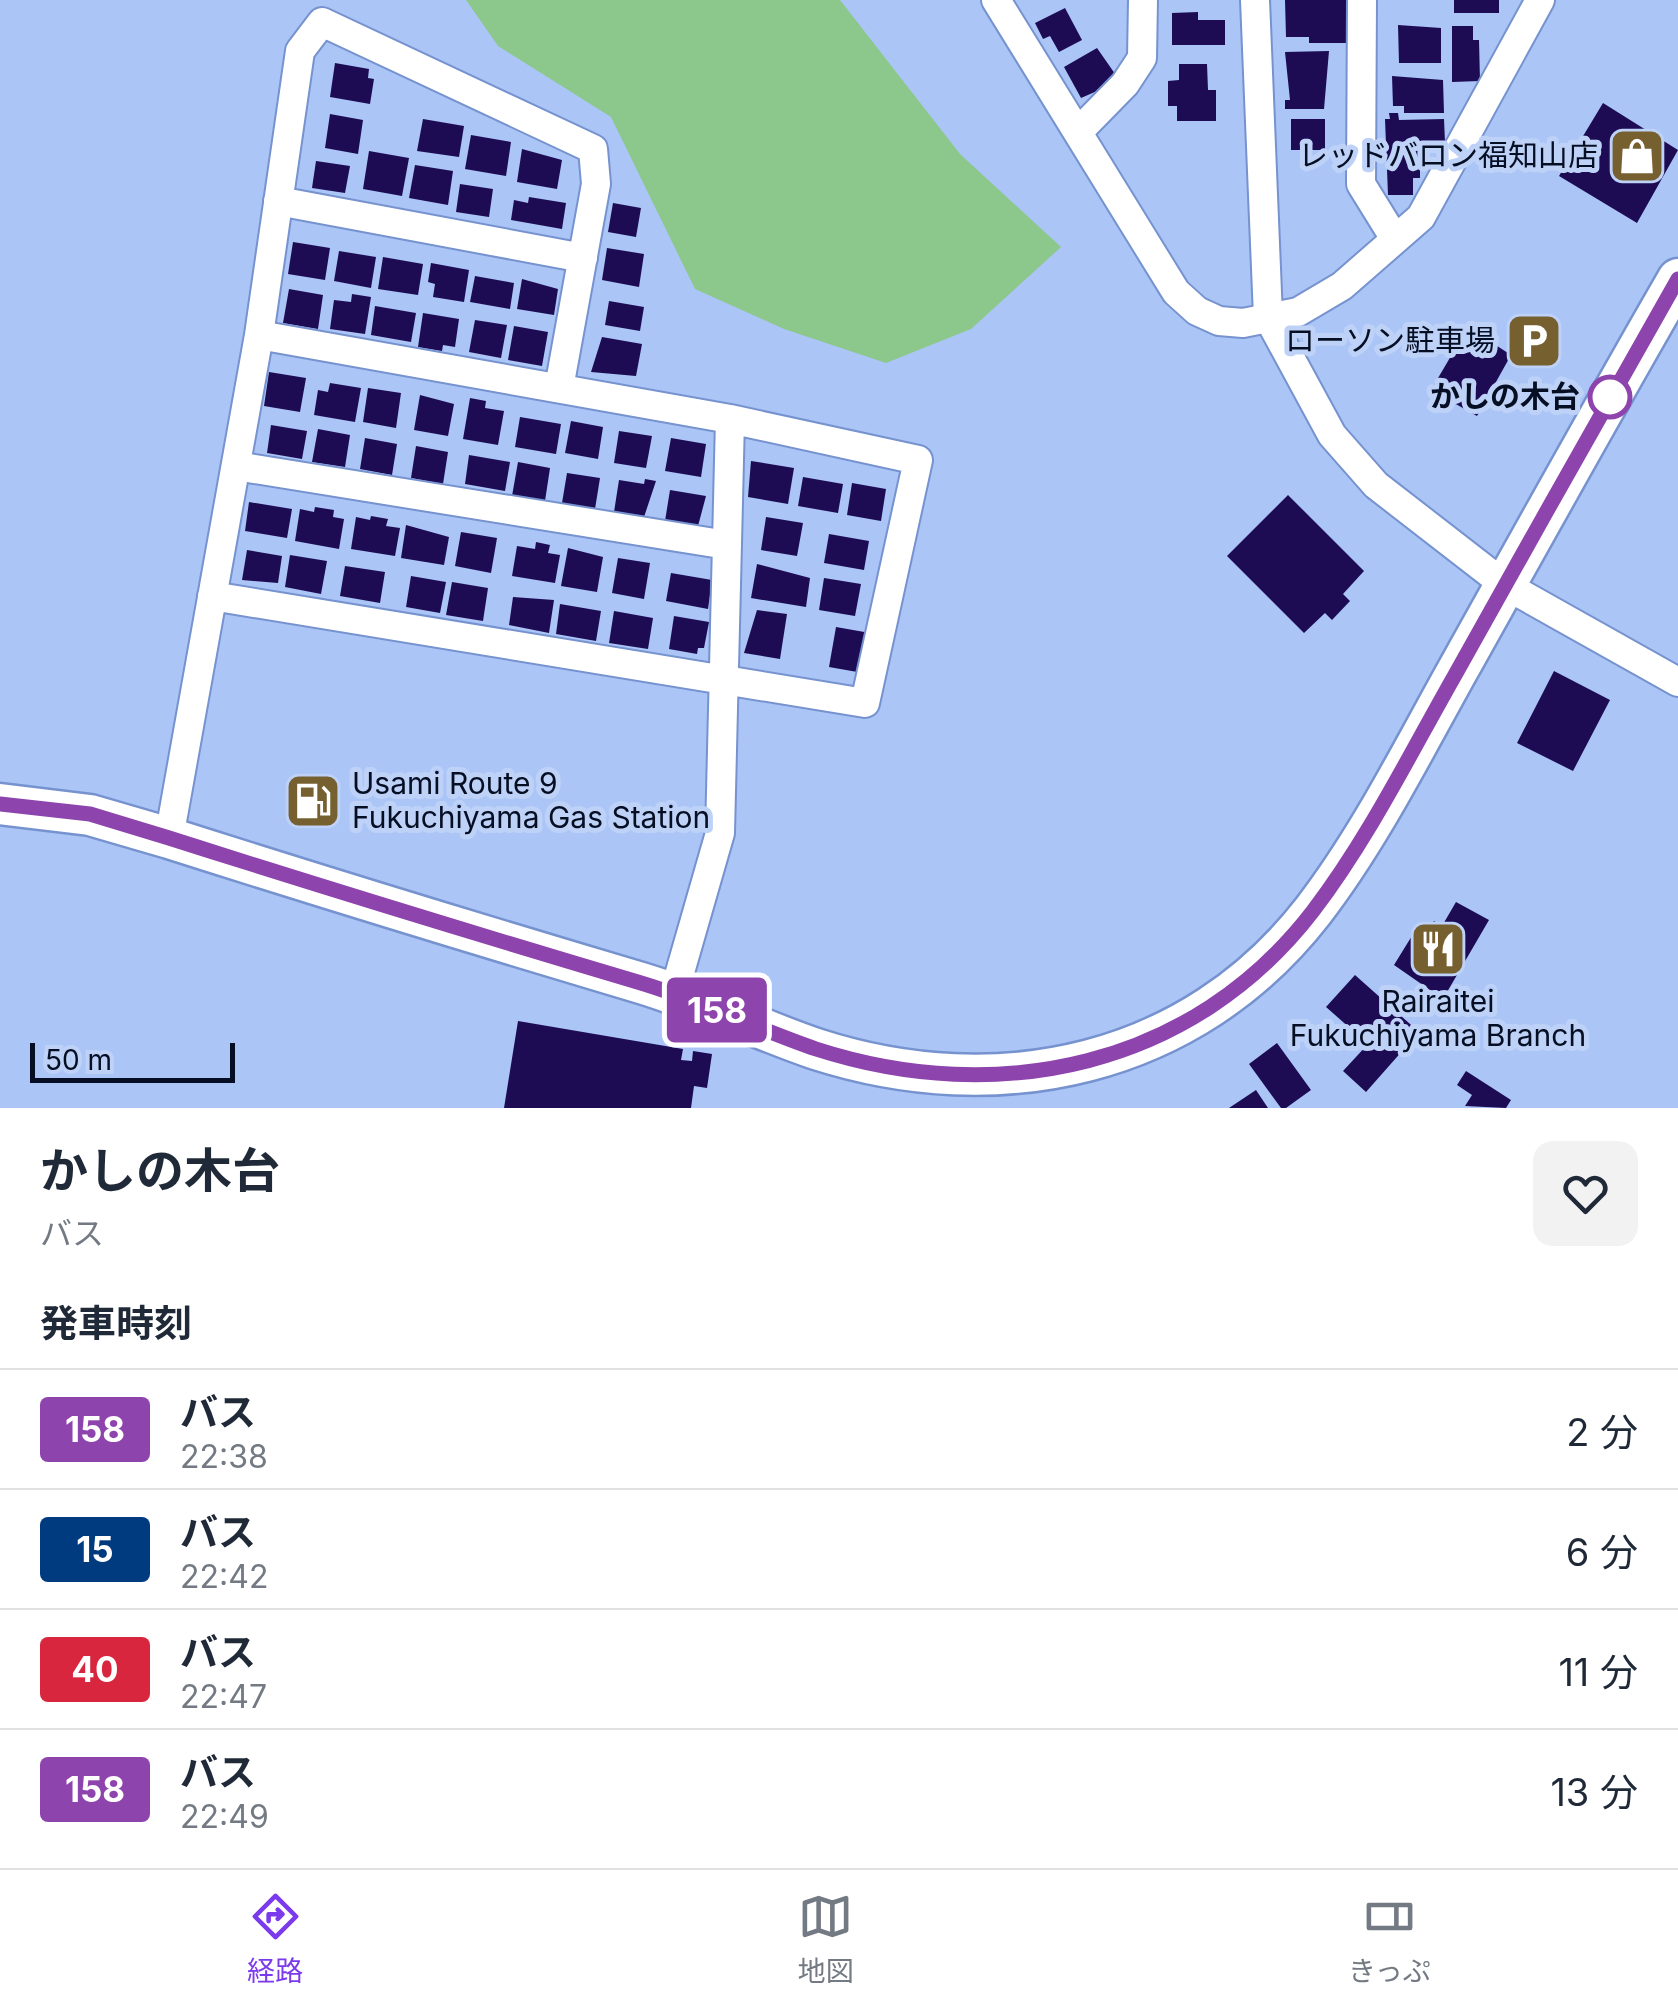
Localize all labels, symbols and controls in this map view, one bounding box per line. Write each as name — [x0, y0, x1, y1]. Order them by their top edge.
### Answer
shop icon: レッドバロン福知山店 — [1607, 126, 1667, 186]
place label: レッドバロン福知山店 — [1298, 137, 1598, 173]
parking icon: ローソン駐車場 — [1504, 311, 1564, 371]
place label: ローソン駐車場 — [1285, 322, 1495, 358]
marker: かしの木台 — [1589, 376, 1631, 418]
place label: かしの木台 — [1430, 378, 1580, 414]
place label: Usami Route 9 Fukuchiyama Gas Station — [352, 765, 710, 835]
fuel station icon: Usami Route 9 Fukuchiyama Gas Station — [283, 771, 343, 831]
restaurant icon: Rairaitei Fukuchiyama Branch — [1408, 919, 1468, 979]
line badge: 158 — [660, 978, 774, 1042]
place label: Rairaitei Fukuchiyama Branch — [1290, 983, 1586, 1053]
text: 158 — [687, 989, 747, 1031]
scale bar — [30, 1038, 235, 1082]
text: 50 m — [45, 1043, 112, 1077]
text: かしの木台 — [40, 1141, 280, 1200]
button: heart — [1533, 1141, 1638, 1246]
text: バス — [40, 1214, 104, 1253]
text: 発車時刻 — [40, 1300, 192, 1346]
text: バス — [180, 1389, 256, 1435]
text: 158 — [65, 1408, 125, 1450]
text: 2 分 — [1566, 1409, 1638, 1455]
text: 22:38 — [180, 1437, 268, 1476]
text: バス — [180, 1509, 256, 1555]
text: 15 — [76, 1528, 114, 1570]
text: 6 分 — [1566, 1529, 1638, 1575]
text: 22:42 — [180, 1557, 268, 1596]
text: バス — [180, 1629, 256, 1675]
text: 40 — [71, 1648, 119, 1690]
text: 11 分 — [1558, 1649, 1638, 1695]
text: 22:47 — [180, 1677, 267, 1716]
text: バス — [180, 1749, 256, 1795]
text: 158 — [65, 1768, 125, 1810]
text: 13 分 — [1550, 1769, 1638, 1815]
text: 22:49 — [180, 1797, 269, 1836]
tab: 経路 — [247, 1889, 303, 1989]
tab: 地図 — [798, 1889, 854, 1989]
tab: きっぷ — [1348, 1889, 1431, 1989]

